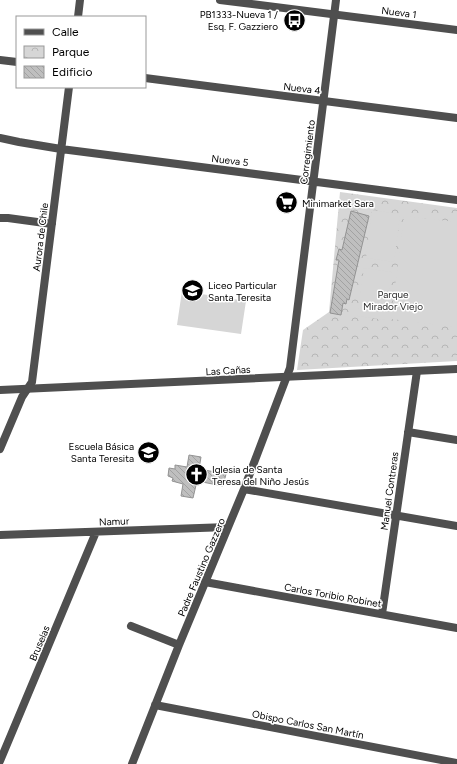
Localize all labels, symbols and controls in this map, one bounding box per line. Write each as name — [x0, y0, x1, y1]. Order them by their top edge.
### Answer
street label: Nueva 1 — [381, 4, 417, 21]
bus stop icon: PB1333-Nueva 1 / Esq. F. Gazziero — [281, 7, 307, 33]
place label: PB1333-Nueva 1 / Esq. F. Gazziero — [200, 8, 278, 33]
legend — [16, 16, 146, 88]
text: Calle — [52, 25, 79, 39]
text: Parque — [52, 45, 90, 59]
text: Edificio — [52, 65, 92, 79]
street label: Nueva 4 — [283, 80, 321, 97]
street label: Corregimiento — [297, 119, 318, 185]
street label: Nueva 5 — [211, 152, 249, 169]
supermarket icon: Minimarket Sara — [274, 190, 300, 216]
place label: Minimarket Sara — [302, 197, 374, 210]
street label: Aurora de Chile — [30, 201, 51, 272]
school or university icon: Liceo Particular Santa Teresita — [179, 278, 205, 304]
place label: Liceo Particular Santa Teresita — [208, 279, 277, 304]
park label: Parque Mirador Viejo — [363, 288, 423, 313]
street label: Las Cañas — [205, 363, 251, 378]
school or university icon: Escuela Básica Santa Teresita — [136, 439, 162, 465]
place label: Escuela Básica Santa Teresita — [69, 440, 134, 465]
street label: Manuel Contreras — [378, 451, 401, 531]
church icon: Iglesia de Santa Teresa del Niño Jesús — [184, 462, 210, 488]
place label: Iglesia de Santa Teresa del Niño Jesús — [212, 463, 309, 488]
street label: Namur — [99, 514, 130, 529]
street label: Padre Faustino Gazzero — [175, 516, 228, 618]
street label: Carlos Toribio Robinet — [283, 581, 383, 611]
street label: Bruselas — [26, 623, 53, 663]
street label: Obispo Carlos San Martín — [251, 707, 365, 742]

